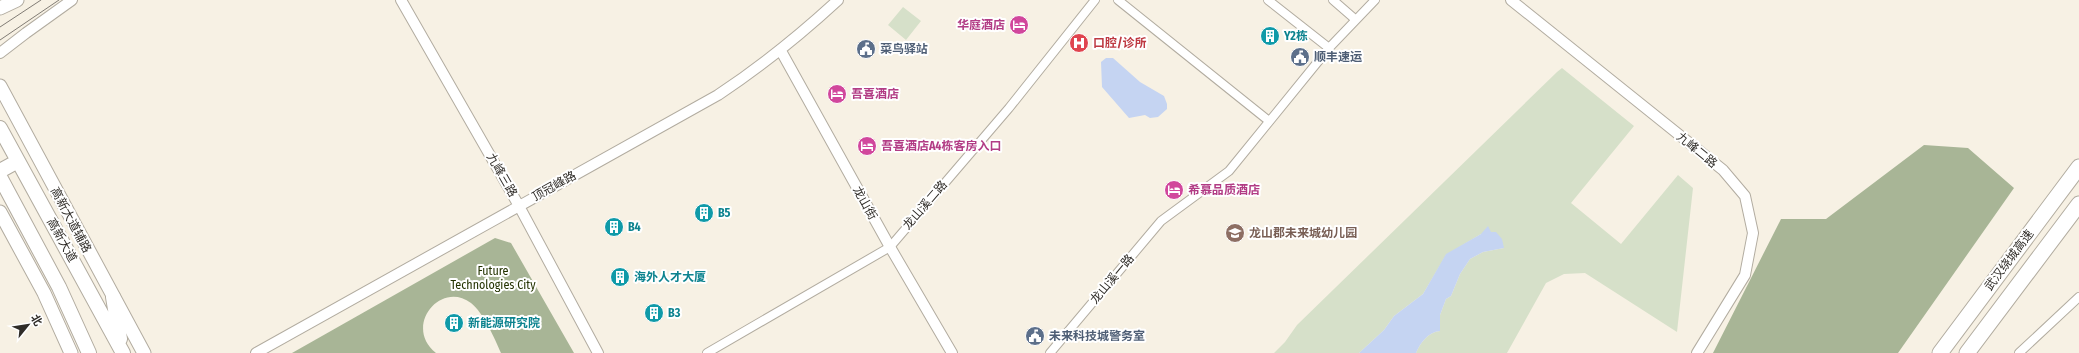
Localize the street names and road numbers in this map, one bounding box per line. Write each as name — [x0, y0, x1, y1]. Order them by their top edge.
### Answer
street label: 九峰二路 — [1674, 129, 1720, 171]
street label: 九峰三路 — [484, 151, 520, 199]
street label: 顶冠峰路 — [530, 168, 578, 204]
street label: 龙山溪二路 — [900, 178, 950, 232]
street label: 龙山街 — [850, 184, 880, 222]
street label: 高新大道辅路 — [48, 185, 94, 255]
street label: 高新大道 — [44, 216, 80, 264]
street label: 武汉绕城高速 — [1982, 227, 2036, 293]
street label: 龙山溪一路 — [1087, 252, 1137, 306]

